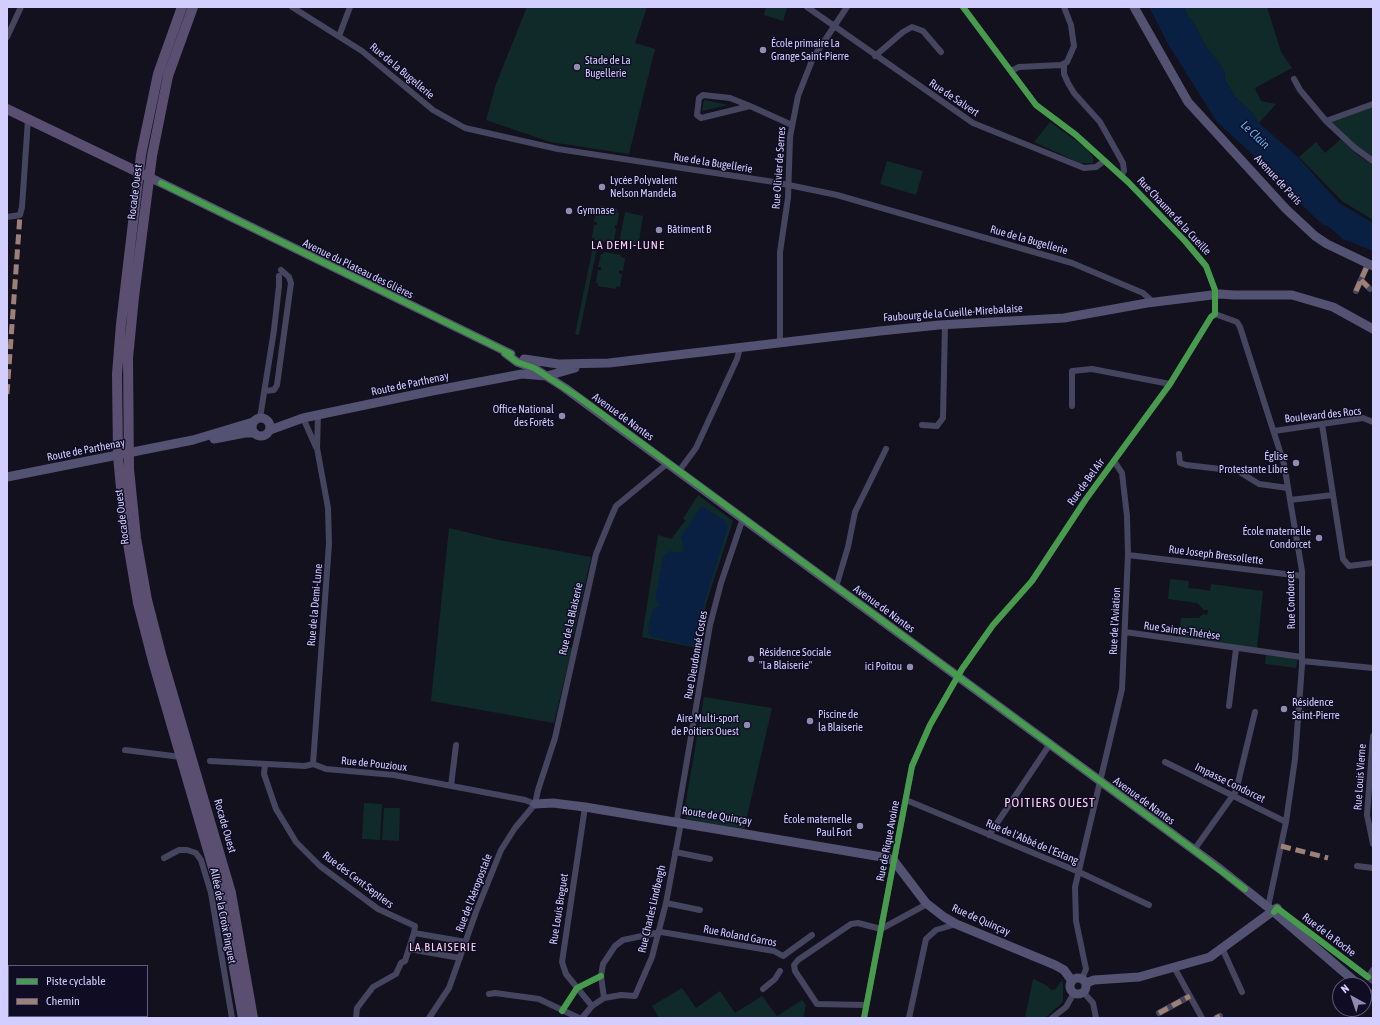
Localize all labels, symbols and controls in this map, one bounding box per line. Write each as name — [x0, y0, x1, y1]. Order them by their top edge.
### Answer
place label: École primaire La Grange Saint-Pierre — [771, 37, 849, 63]
street label: Rue de la Bugellerie — [367, 40, 437, 102]
marker: École primaire La Grange Saint-Pierre — [758, 45, 768, 55]
place label: Stade de La Bugellerie — [585, 54, 631, 80]
marker: Stade de La Bugellerie — [572, 62, 582, 72]
street label: Rue de Salvert — [927, 77, 981, 119]
water label: Le Clain — [1238, 118, 1272, 152]
street label: Rue Olivier de Serres — [770, 126, 788, 210]
street label: Rue de la Bugellerie — [672, 150, 754, 176]
street label: Avenue de Paris — [1251, 152, 1305, 208]
street label: Rocade Ouest — [125, 164, 145, 220]
place label: Lycée Polyvalent Nelson Mandela — [610, 174, 677, 200]
street label: Rue Chaume de la Cueille — [1134, 174, 1214, 258]
marker: Lycée Polyvalent Nelson Mandela — [597, 182, 607, 192]
place label: Gymnase — [577, 204, 615, 218]
marker: Gymnase — [564, 206, 574, 216]
place label: Bâtiment B — [667, 223, 711, 237]
street label: Rue de la Bugellerie — [989, 223, 1069, 257]
marker: Bâtiment B — [654, 225, 664, 235]
street label: Avenue du Plateau des Glières — [301, 236, 415, 302]
district label: LA DEMI-LUNE — [591, 238, 665, 252]
street label: Faubourg de la Cueille-Mirebalaise — [883, 302, 1023, 324]
street label: Route de Parthenay — [370, 369, 450, 399]
street label: Avenue de Nantes — [590, 390, 656, 444]
place label: Office National des Forêts — [493, 403, 554, 429]
street label: Boulevard des Rocs — [1284, 404, 1362, 426]
marker: Office National des Forêts — [557, 411, 567, 421]
street label: Route de Parthenay — [46, 436, 126, 464]
place label: Église Protestante Libre — [1219, 450, 1288, 476]
street label: Rue de Bel Air — [1065, 456, 1107, 508]
marker: Église Protestante Libre — [1291, 458, 1301, 468]
street label: Rocade Ouest — [112, 489, 132, 545]
place label: École maternelle Condorcet — [1242, 525, 1311, 551]
marker: École maternelle Condorcet — [1314, 533, 1324, 543]
street label: Rue Joseph Bressollette — [1168, 543, 1264, 567]
street label: Rue de la Demi-Lune — [305, 563, 325, 647]
street label: Rue Condorcet — [1284, 571, 1298, 629]
street label: Rue de la Blaiserie — [556, 581, 586, 657]
street label: Avenue de Nantes — [851, 582, 917, 636]
street label: Rue de l'Aviation — [1107, 587, 1123, 655]
street label: Rue Dieudonné Costes — [682, 610, 710, 700]
street label: Rue Sainte-Thérèse — [1143, 619, 1221, 643]
place label: Résidence Sociale "La Blaiserie" — [759, 646, 831, 672]
marker: Résidence Sociale "La Blaiserie" — [746, 654, 756, 664]
place label: ici Poitou — [865, 660, 902, 674]
marker: ici Poitou — [905, 662, 915, 672]
place label: Résidence Saint-Pierre — [1292, 696, 1340, 722]
marker: Résidence Saint-Pierre — [1279, 704, 1289, 714]
place label: Piscine de la Blaiserie — [818, 708, 863, 734]
place label: Aire Multi-sport de Poitiers Ouest — [671, 712, 739, 738]
marker: Piscine de la Blaiserie — [805, 716, 815, 726]
marker: Aire Multi-sport de Poitiers Ouest — [742, 720, 752, 730]
street label: Rue Louis Vierne — [1351, 743, 1369, 811]
street label: Rue de Pouzioux — [340, 754, 408, 774]
street label: Impasse Condorcet — [1193, 760, 1267, 806]
street label: Avenue de Nantes — [1111, 774, 1177, 828]
district label: POITIERS OUEST — [1004, 795, 1096, 811]
street label: Rocade Ouest — [211, 798, 239, 854]
street label: Rue de Rique Avoine — [874, 800, 902, 882]
street label: Route de Quinçay — [681, 804, 753, 828]
place label: École maternelle Paul Fort — [783, 813, 852, 839]
street label: Rue de l'Abbé de l'Estang — [984, 817, 1080, 867]
marker: École maternelle Paul Fort — [855, 821, 865, 831]
street label: Rue des Cent Septiers — [320, 849, 396, 911]
street label: Rue de l'Aéropostale — [453, 852, 495, 934]
street label: Rue Charles Lindbergh — [635, 864, 669, 954]
street label: Allée de la Croix Pinguet — [207, 867, 239, 965]
street label: Rue Louis Breguet — [547, 873, 571, 945]
street label: Rue de Quinçay — [950, 901, 1012, 939]
street label: Rue de la Roche — [1300, 911, 1358, 959]
street label: Rue Roland Garros — [702, 922, 778, 950]
district label: LA BLAISERIE — [409, 940, 477, 954]
legend — [8, 965, 148, 1017]
text: Piste cyclable — [46, 974, 106, 988]
north arrow — [1332, 977, 1372, 1017]
text: N — [1339, 982, 1351, 995]
text: Chemin — [46, 994, 80, 1008]

